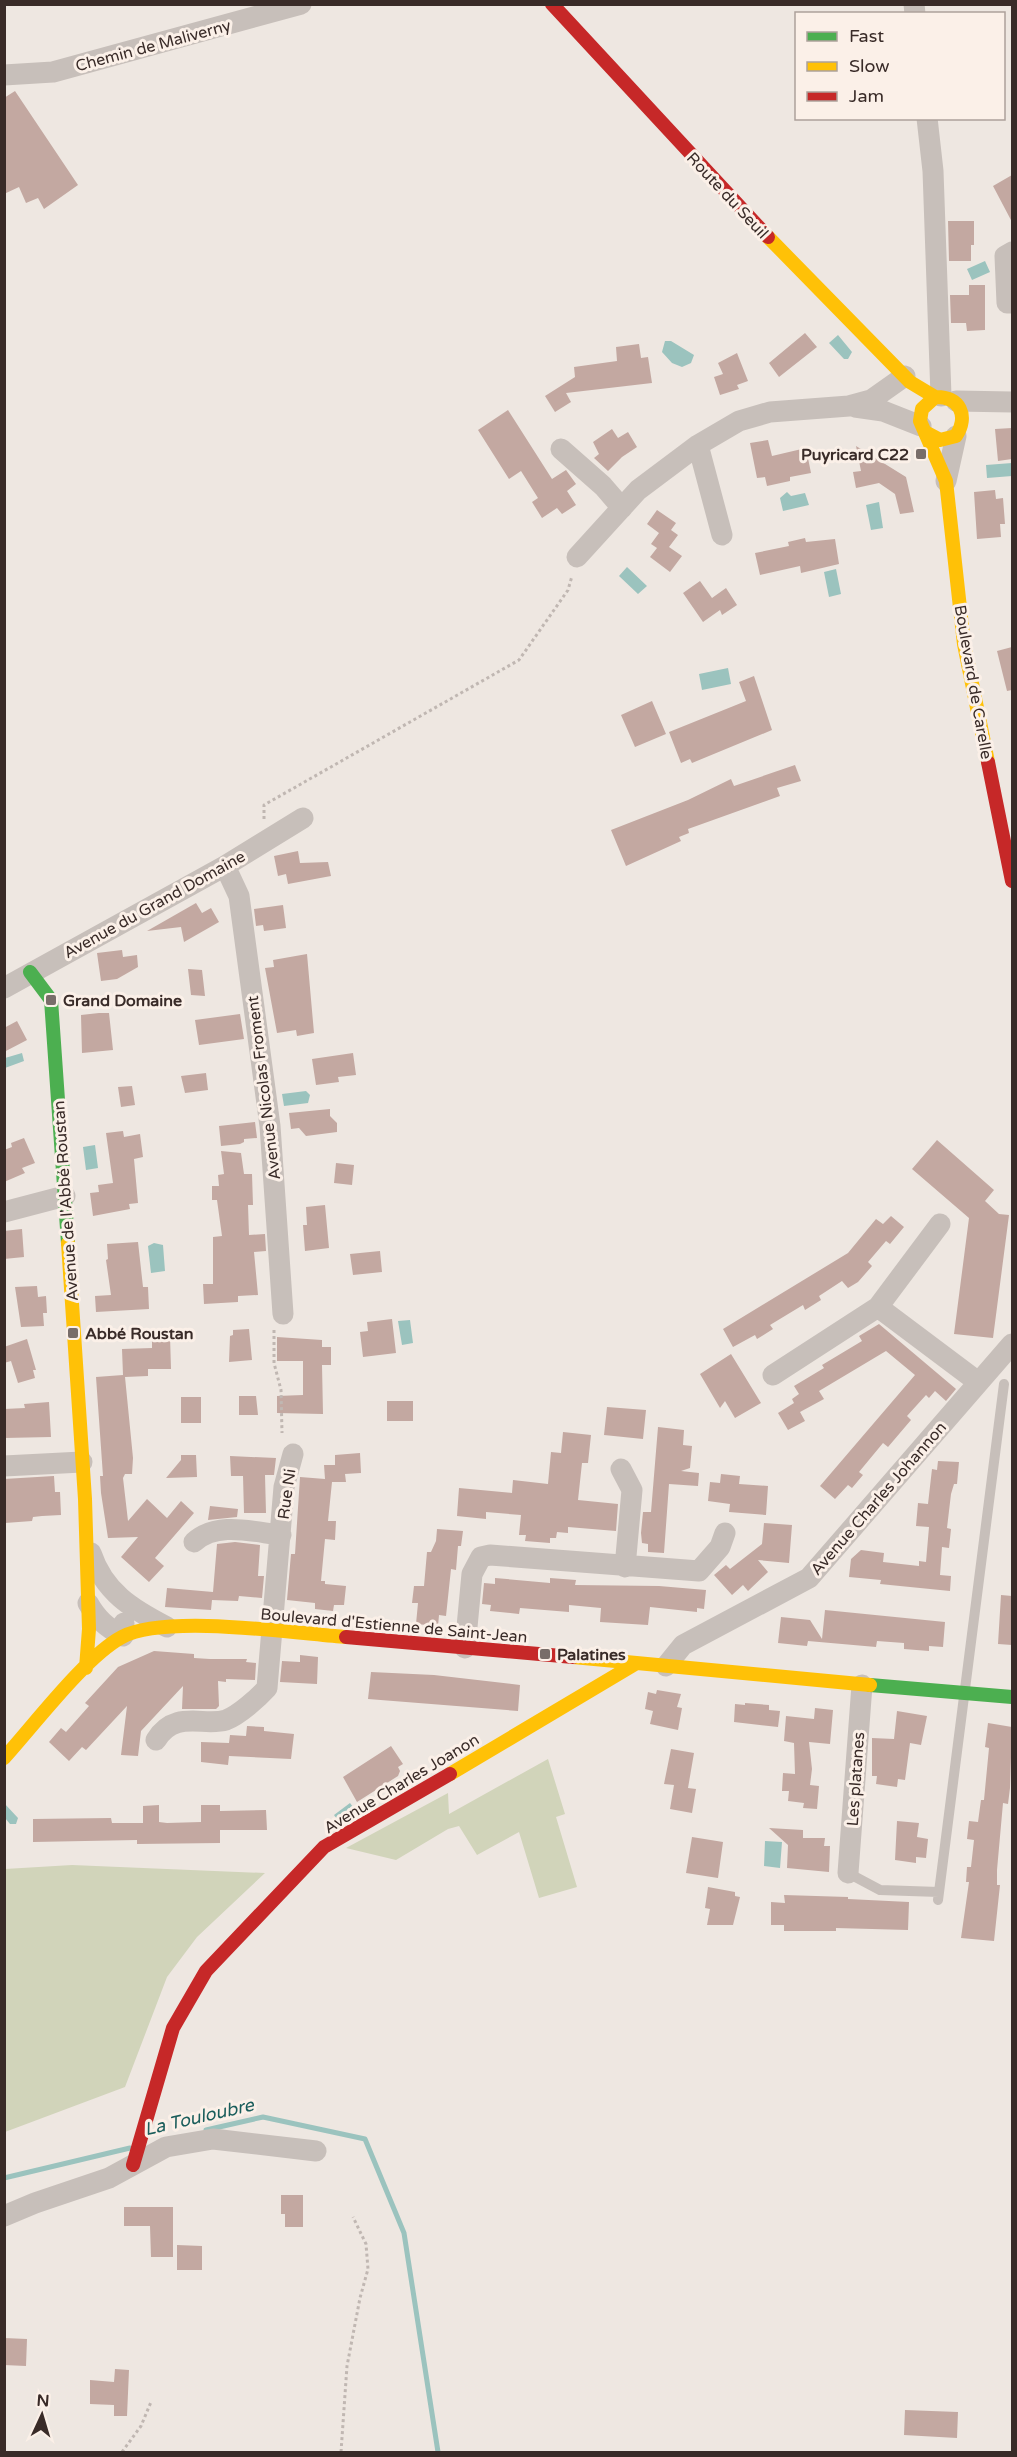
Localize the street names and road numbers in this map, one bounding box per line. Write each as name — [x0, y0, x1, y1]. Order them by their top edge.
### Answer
street label: Chemin de Maliverny — [73, 15, 233, 76]
street label: Route du Seuil — [682, 148, 772, 243]
street label: Boulevard de Carelle — [950, 603, 996, 761]
street label: Avenue du Grand Domaine — [60, 847, 249, 963]
street label: Avenue Nicolas Froment — [243, 995, 285, 1181]
street label: Avenue de l'Abbé Roustan — [49, 1100, 83, 1302]
street label: Avenue Charles Johannon — [807, 1418, 951, 1580]
street label: Rue Ni — [274, 1467, 300, 1521]
street label: Boulevard d'Estienne de Saint-Jean — [260, 1604, 528, 1648]
street label: Avenue Charles Joanon — [320, 1730, 483, 1838]
street label: Les platanes — [843, 1731, 869, 1827]

